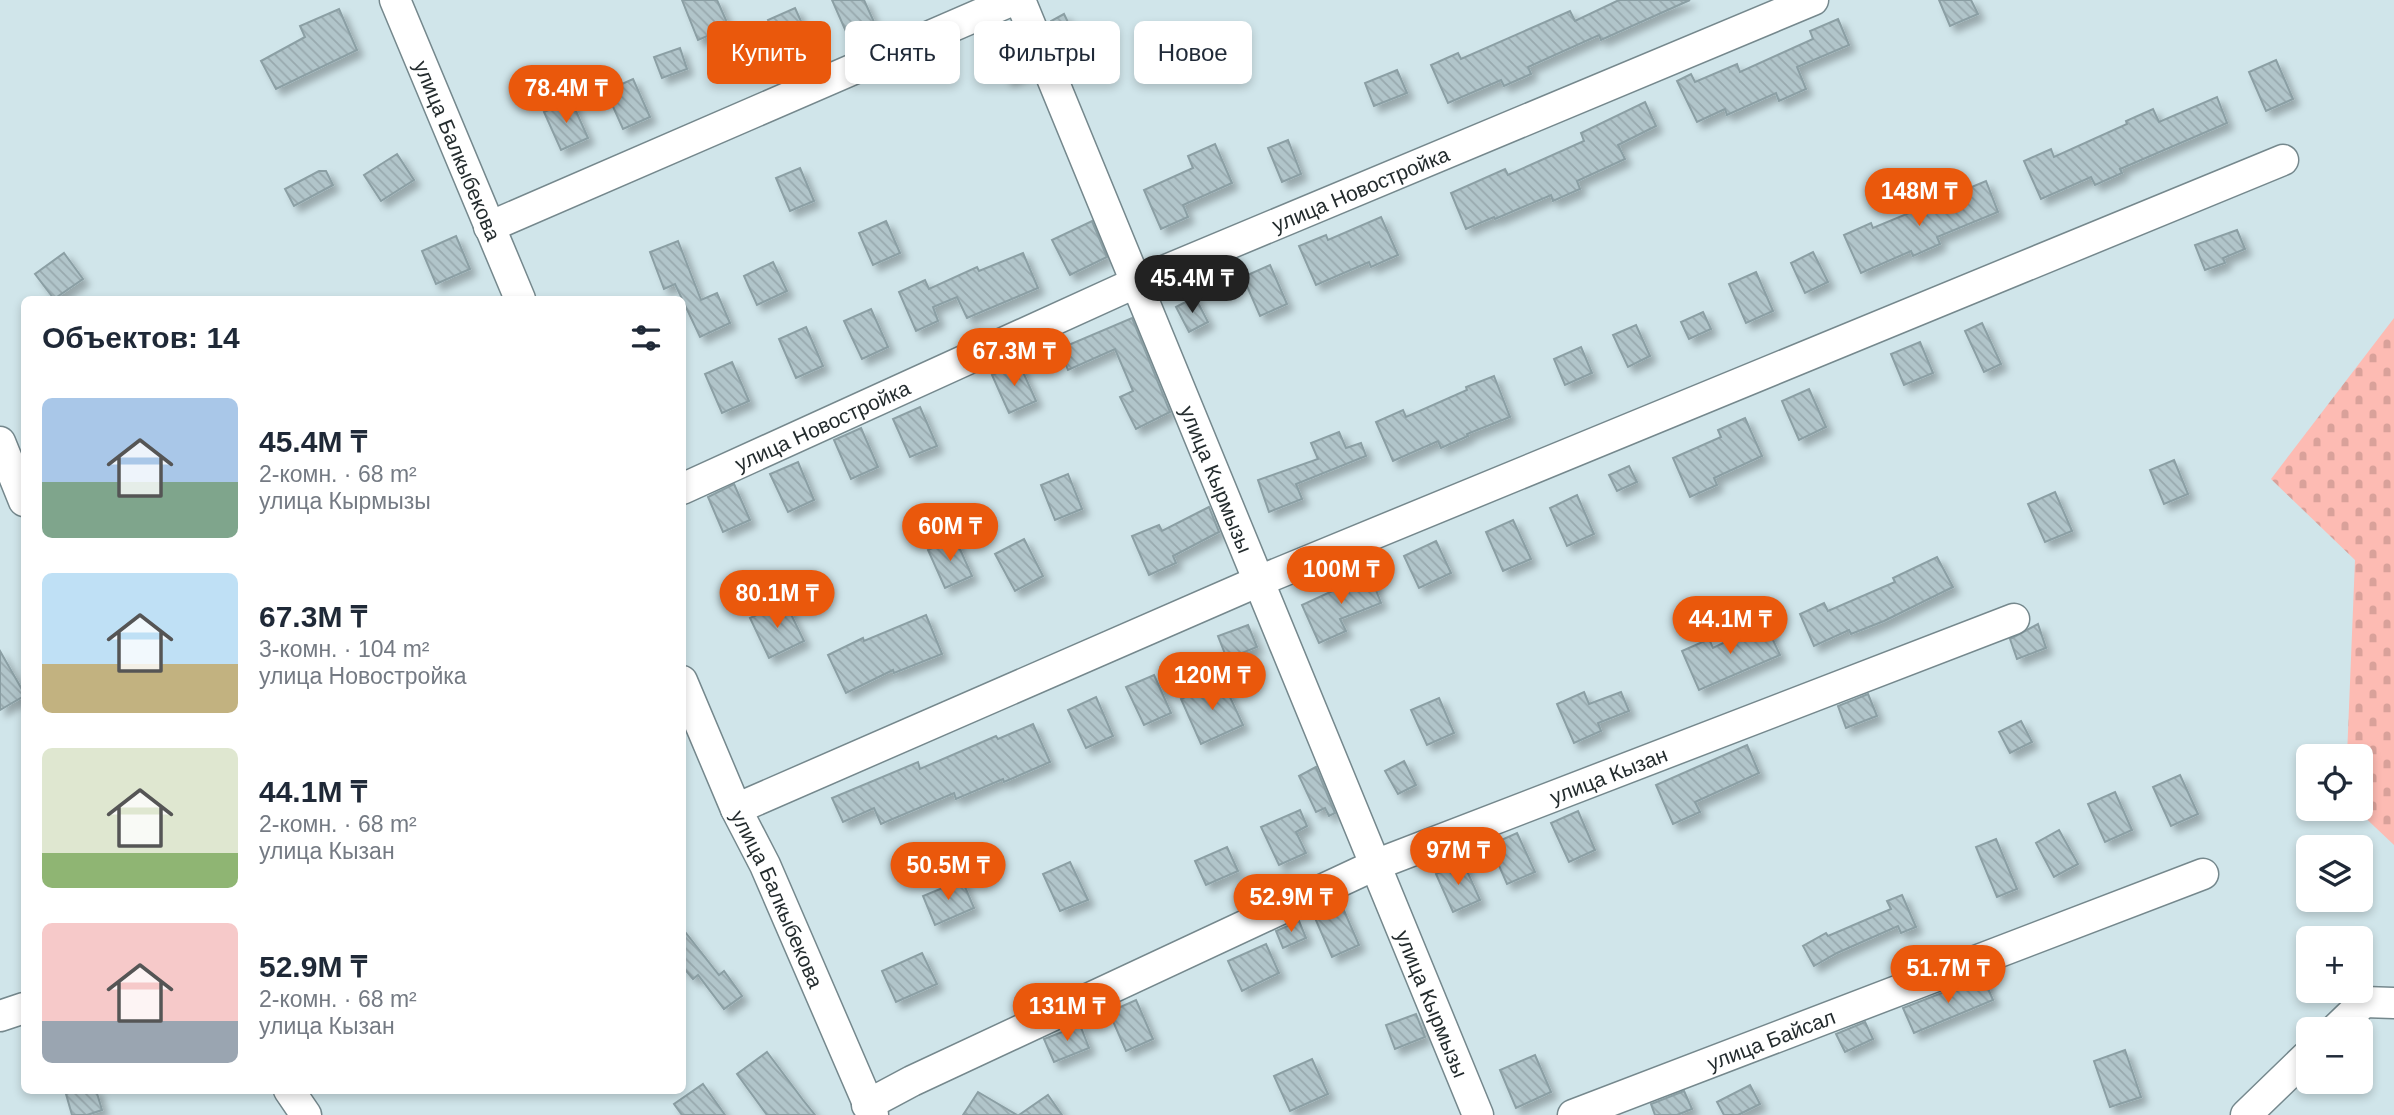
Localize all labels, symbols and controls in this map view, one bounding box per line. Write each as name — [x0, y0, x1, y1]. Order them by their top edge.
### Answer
chip: Купить — [707, 21, 831, 84]
chip: Снять — [845, 21, 960, 84]
chip: Фильтры — [974, 21, 1120, 84]
chip: Новое — [1134, 21, 1252, 84]
street label: улица Балкыбекова — [410, 57, 506, 244]
pin: 78.4M ₸ — [501, 66, 631, 125]
text: 78.4M ₸ — [525, 75, 607, 101]
street label: улица Новостройка — [1269, 142, 1453, 236]
pin: 148M ₸ — [1862, 168, 1976, 228]
text: 148M ₸ — [1881, 178, 1957, 204]
pin: 45.4M ₸ — [1127, 256, 1257, 315]
text: 45.4M ₸ — [1151, 265, 1233, 291]
icon: filters — [627, 319, 665, 357]
text: Объектов: 14 — [42, 321, 240, 354]
pin: 67.3M ₸ — [949, 328, 1079, 388]
text: 67.3M ₸ — [973, 338, 1055, 364]
street label: улица Новостройка — [731, 375, 914, 475]
street label: улица Кырмызы — [1176, 402, 1257, 556]
text: 45.4M ₸ — [259, 425, 367, 458]
icon: home — [98, 426, 182, 510]
text: 2-комн. · 68 m² — [259, 461, 417, 487]
text: улица Кырмызы — [259, 488, 431, 514]
pin: 60M ₸ — [901, 504, 999, 563]
text: 60M ₸ — [918, 513, 982, 539]
pin: 100M ₸ — [1284, 546, 1398, 606]
text: 100M ₸ — [1303, 556, 1379, 582]
pin: 80.1M ₸ — [712, 570, 842, 630]
text: 80.1M ₸ — [736, 580, 818, 606]
pin: 44.1M ₸ — [1665, 596, 1795, 656]
text: 67.3M ₸ — [259, 600, 367, 633]
icon: home — [98, 601, 182, 685]
text: 44.1M ₸ — [1689, 606, 1771, 632]
text: 3-комн. · 104 m² — [259, 636, 430, 662]
pin: 120M ₸ — [1155, 652, 1269, 712]
text: 120M ₸ — [1174, 662, 1250, 688]
text: улица Новостройка — [259, 663, 467, 689]
street label: улица Кызан — [1546, 742, 1670, 808]
map controls — [2296, 744, 2373, 1094]
button: locate — [2296, 744, 2373, 821]
text: 44.1M ₸ — [259, 775, 367, 808]
icon: home — [98, 776, 182, 860]
street label: улица Балкыбекова — [727, 806, 828, 991]
text: 2-комн. · 68 m² — [259, 811, 417, 837]
pin: 97M ₸ — [1409, 828, 1507, 887]
button: layers — [2296, 835, 2373, 912]
text: 97M ₸ — [1426, 837, 1490, 863]
text: улица Кызан — [259, 838, 395, 864]
pin: 50.5M ₸ — [883, 842, 1013, 902]
text: 50.5M ₸ — [907, 852, 989, 878]
pin: 52.9M ₸ — [1226, 874, 1356, 934]
text: 52.9M ₸ — [1250, 884, 1332, 910]
button: + — [2296, 926, 2373, 1003]
street label: улица Кырмызы — [1392, 927, 1473, 1081]
pin: 51.7M ₸ — [1883, 946, 2013, 1005]
text: 52.9M ₸ — [259, 950, 367, 983]
icon: home — [98, 951, 182, 1035]
text: 51.7M ₸ — [1907, 955, 1989, 981]
pin: 131M ₸ — [1010, 984, 1124, 1043]
text: 2-комн. · 68 m² — [259, 986, 417, 1012]
text: 131M ₸ — [1029, 993, 1105, 1019]
street label: улица Байсал — [1704, 1004, 1838, 1074]
text: улица Кызан — [259, 1013, 395, 1039]
button: − — [2296, 1017, 2373, 1094]

